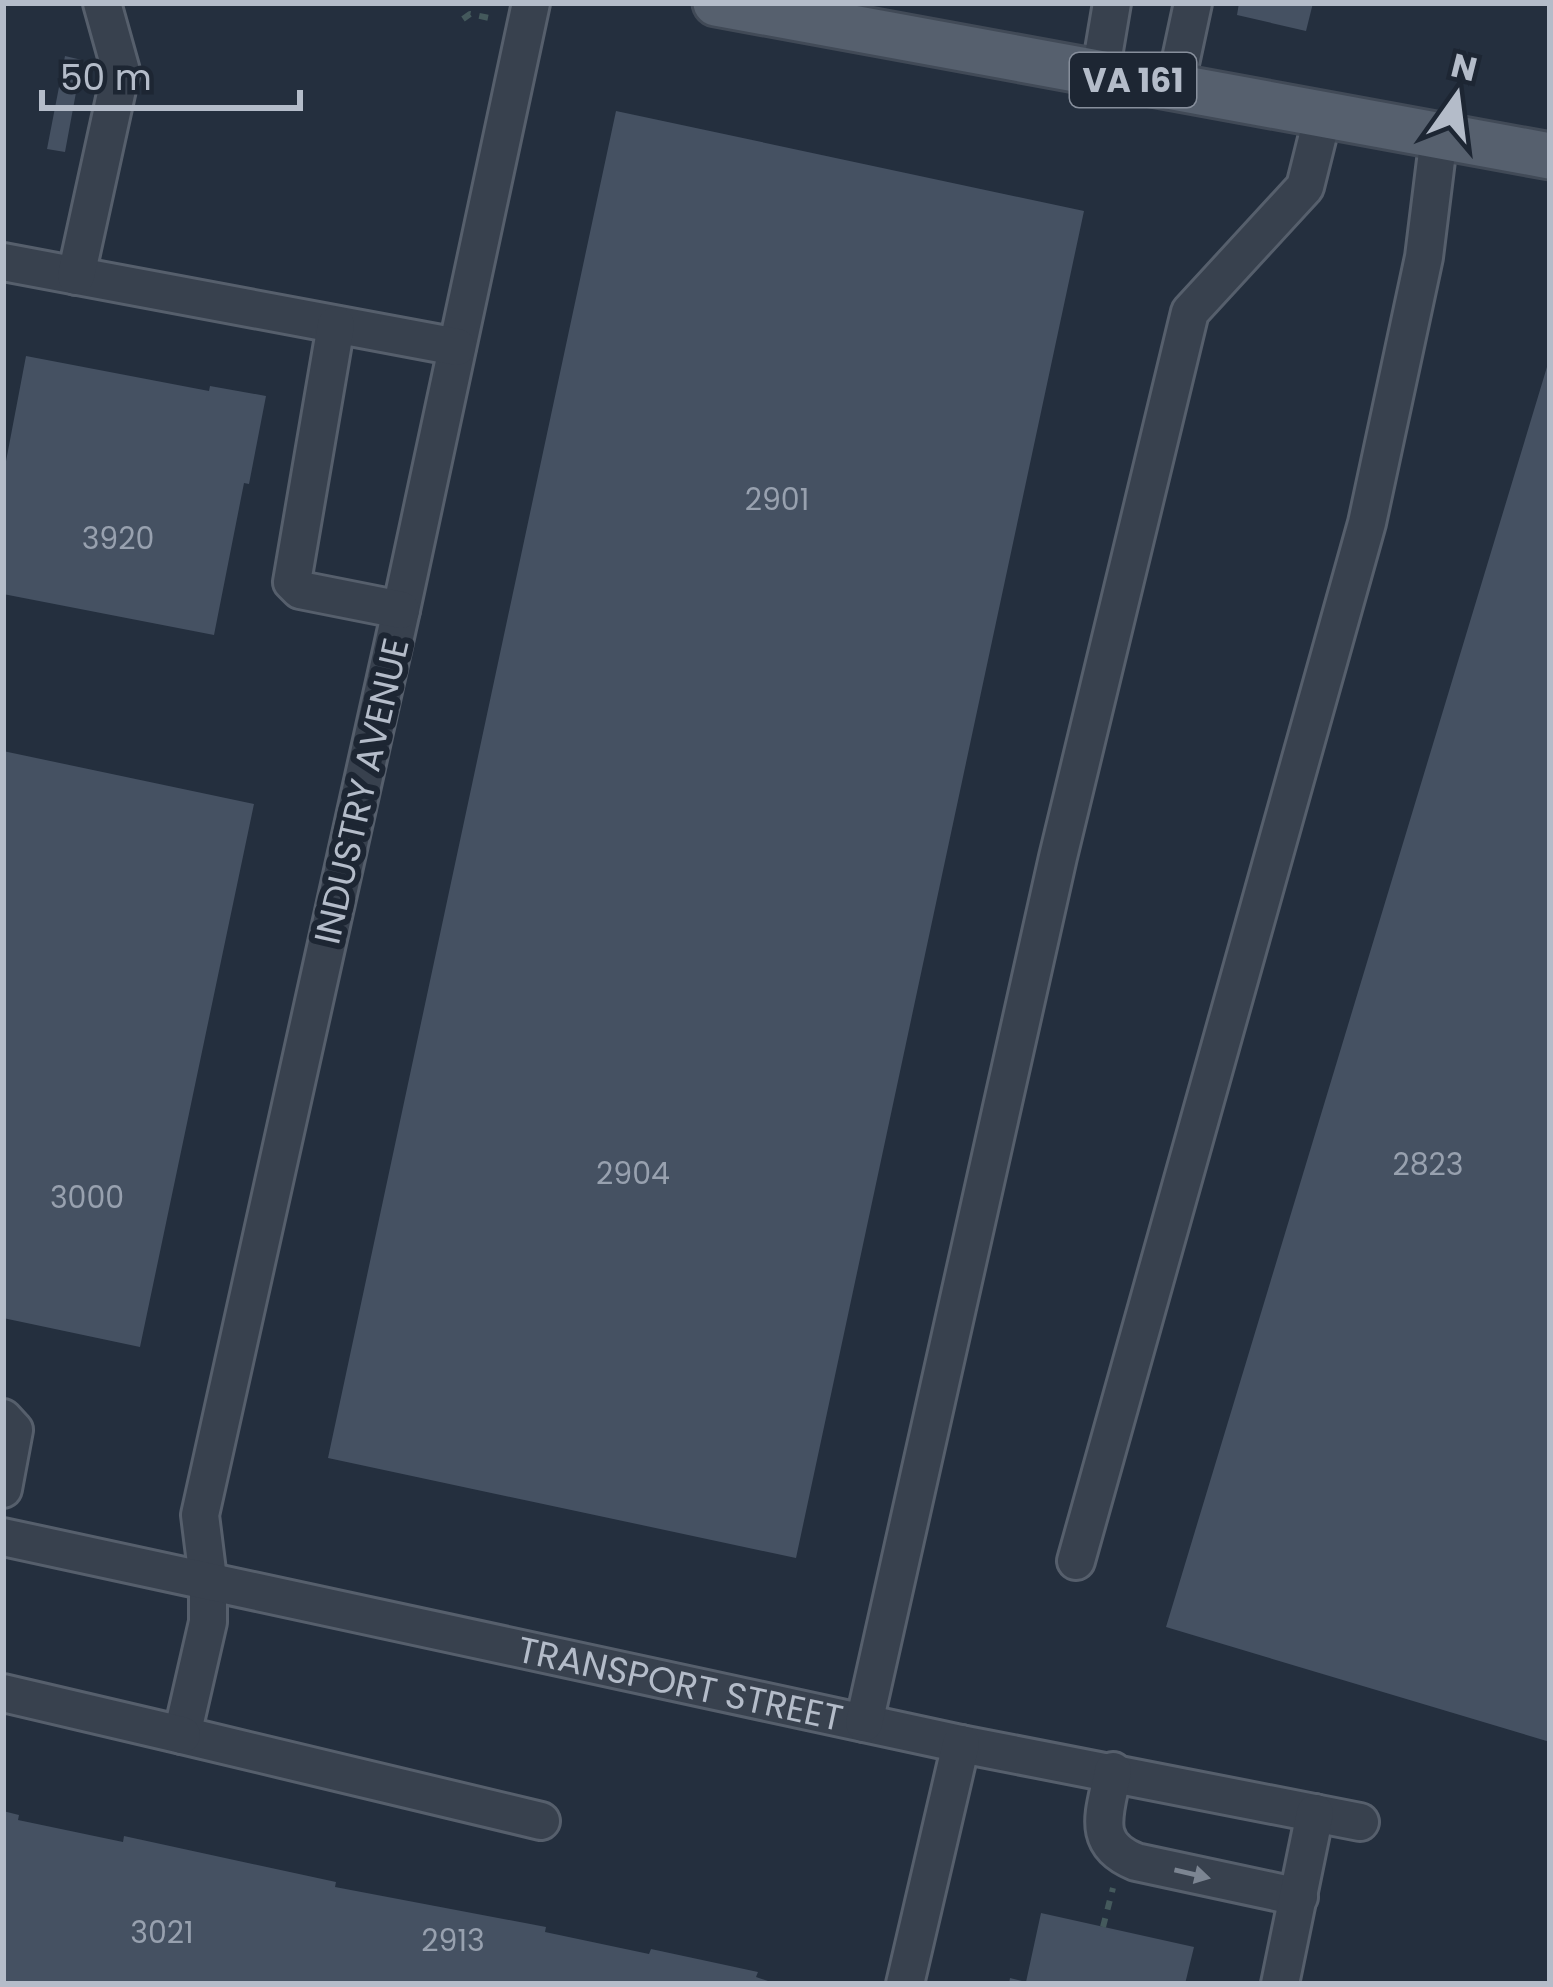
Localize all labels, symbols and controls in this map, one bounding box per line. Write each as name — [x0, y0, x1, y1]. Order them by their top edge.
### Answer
scale bar — [42, 36, 300, 110]
north arrow — [1397, 36, 1517, 156]
text: N — [1446, 42, 1482, 93]
text: 50 m — [60, 52, 152, 103]
road number: VA 161 — [1070, 53, 1196, 107]
house number: 2901 — [745, 478, 809, 521]
house number: 3920 — [82, 517, 154, 560]
street label: INDUSTRY AVENUE — [302, 633, 421, 949]
house number: 2823 — [1392, 1143, 1464, 1186]
house number: 2904 — [596, 1152, 670, 1195]
house number: 3000 — [50, 1176, 124, 1219]
street label: TRANSPORT STREET — [513, 1624, 848, 1744]
one-way arrow — [1173, 1866, 1211, 1885]
house number: 3021 — [130, 1911, 194, 1954]
house number: 2913 — [421, 1919, 485, 1962]

